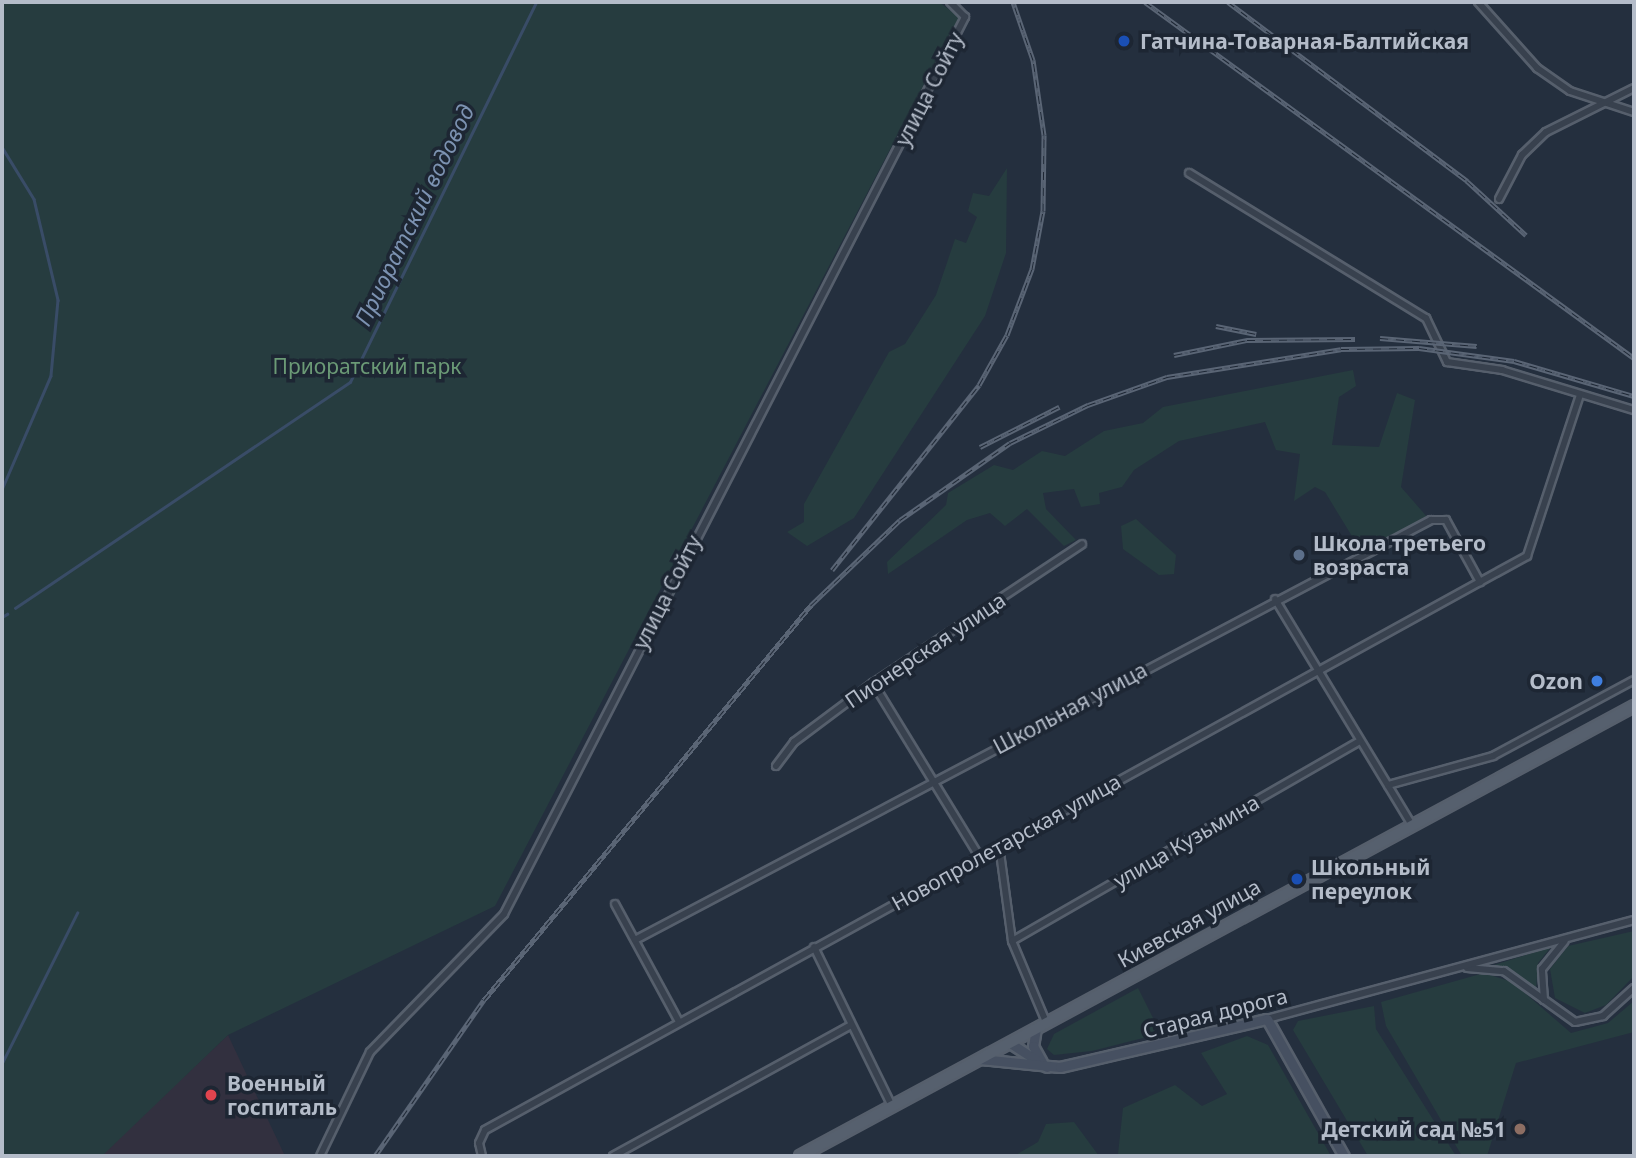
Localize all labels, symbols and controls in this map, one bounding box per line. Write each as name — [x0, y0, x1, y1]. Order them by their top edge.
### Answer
street label: улица Сойту — [890, 28, 968, 150]
place label: Гатчина-Товарная-Балтийская — [1140, 28, 1469, 54]
marker: Гатчина-Товарная-Балтийская — [1114, 31, 1134, 51]
water label: Приоратский водовод — [348, 100, 480, 330]
park label: Приоратский парк — [273, 353, 461, 379]
place label: Школа третьего возраста — [1313, 530, 1486, 580]
street label: улица Сойту — [628, 531, 706, 653]
marker: Школа третьего возраста — [1291, 547, 1307, 563]
street label: Пионерская улица — [840, 587, 1010, 713]
street label: Школьная улица — [989, 657, 1151, 759]
place label: Ozon — [1529, 668, 1583, 694]
marker: Ozon — [1589, 673, 1605, 689]
street label: Новопролетарская улица — [887, 768, 1125, 916]
street label: улица Кузьмина — [1109, 789, 1263, 893]
place label: Школьный переулок — [1311, 854, 1430, 904]
marker: Школьный переулок — [1289, 871, 1305, 887]
street label: Киевская улица — [1113, 873, 1265, 973]
street label: Старая дорога — [1140, 983, 1290, 1043]
place label: Военный госпиталь — [227, 1070, 337, 1120]
marker: Военный госпиталь — [201, 1085, 221, 1105]
place label: Детский сад №51 — [1322, 1116, 1506, 1142]
marker: Детский сад №51 — [1512, 1121, 1528, 1137]

